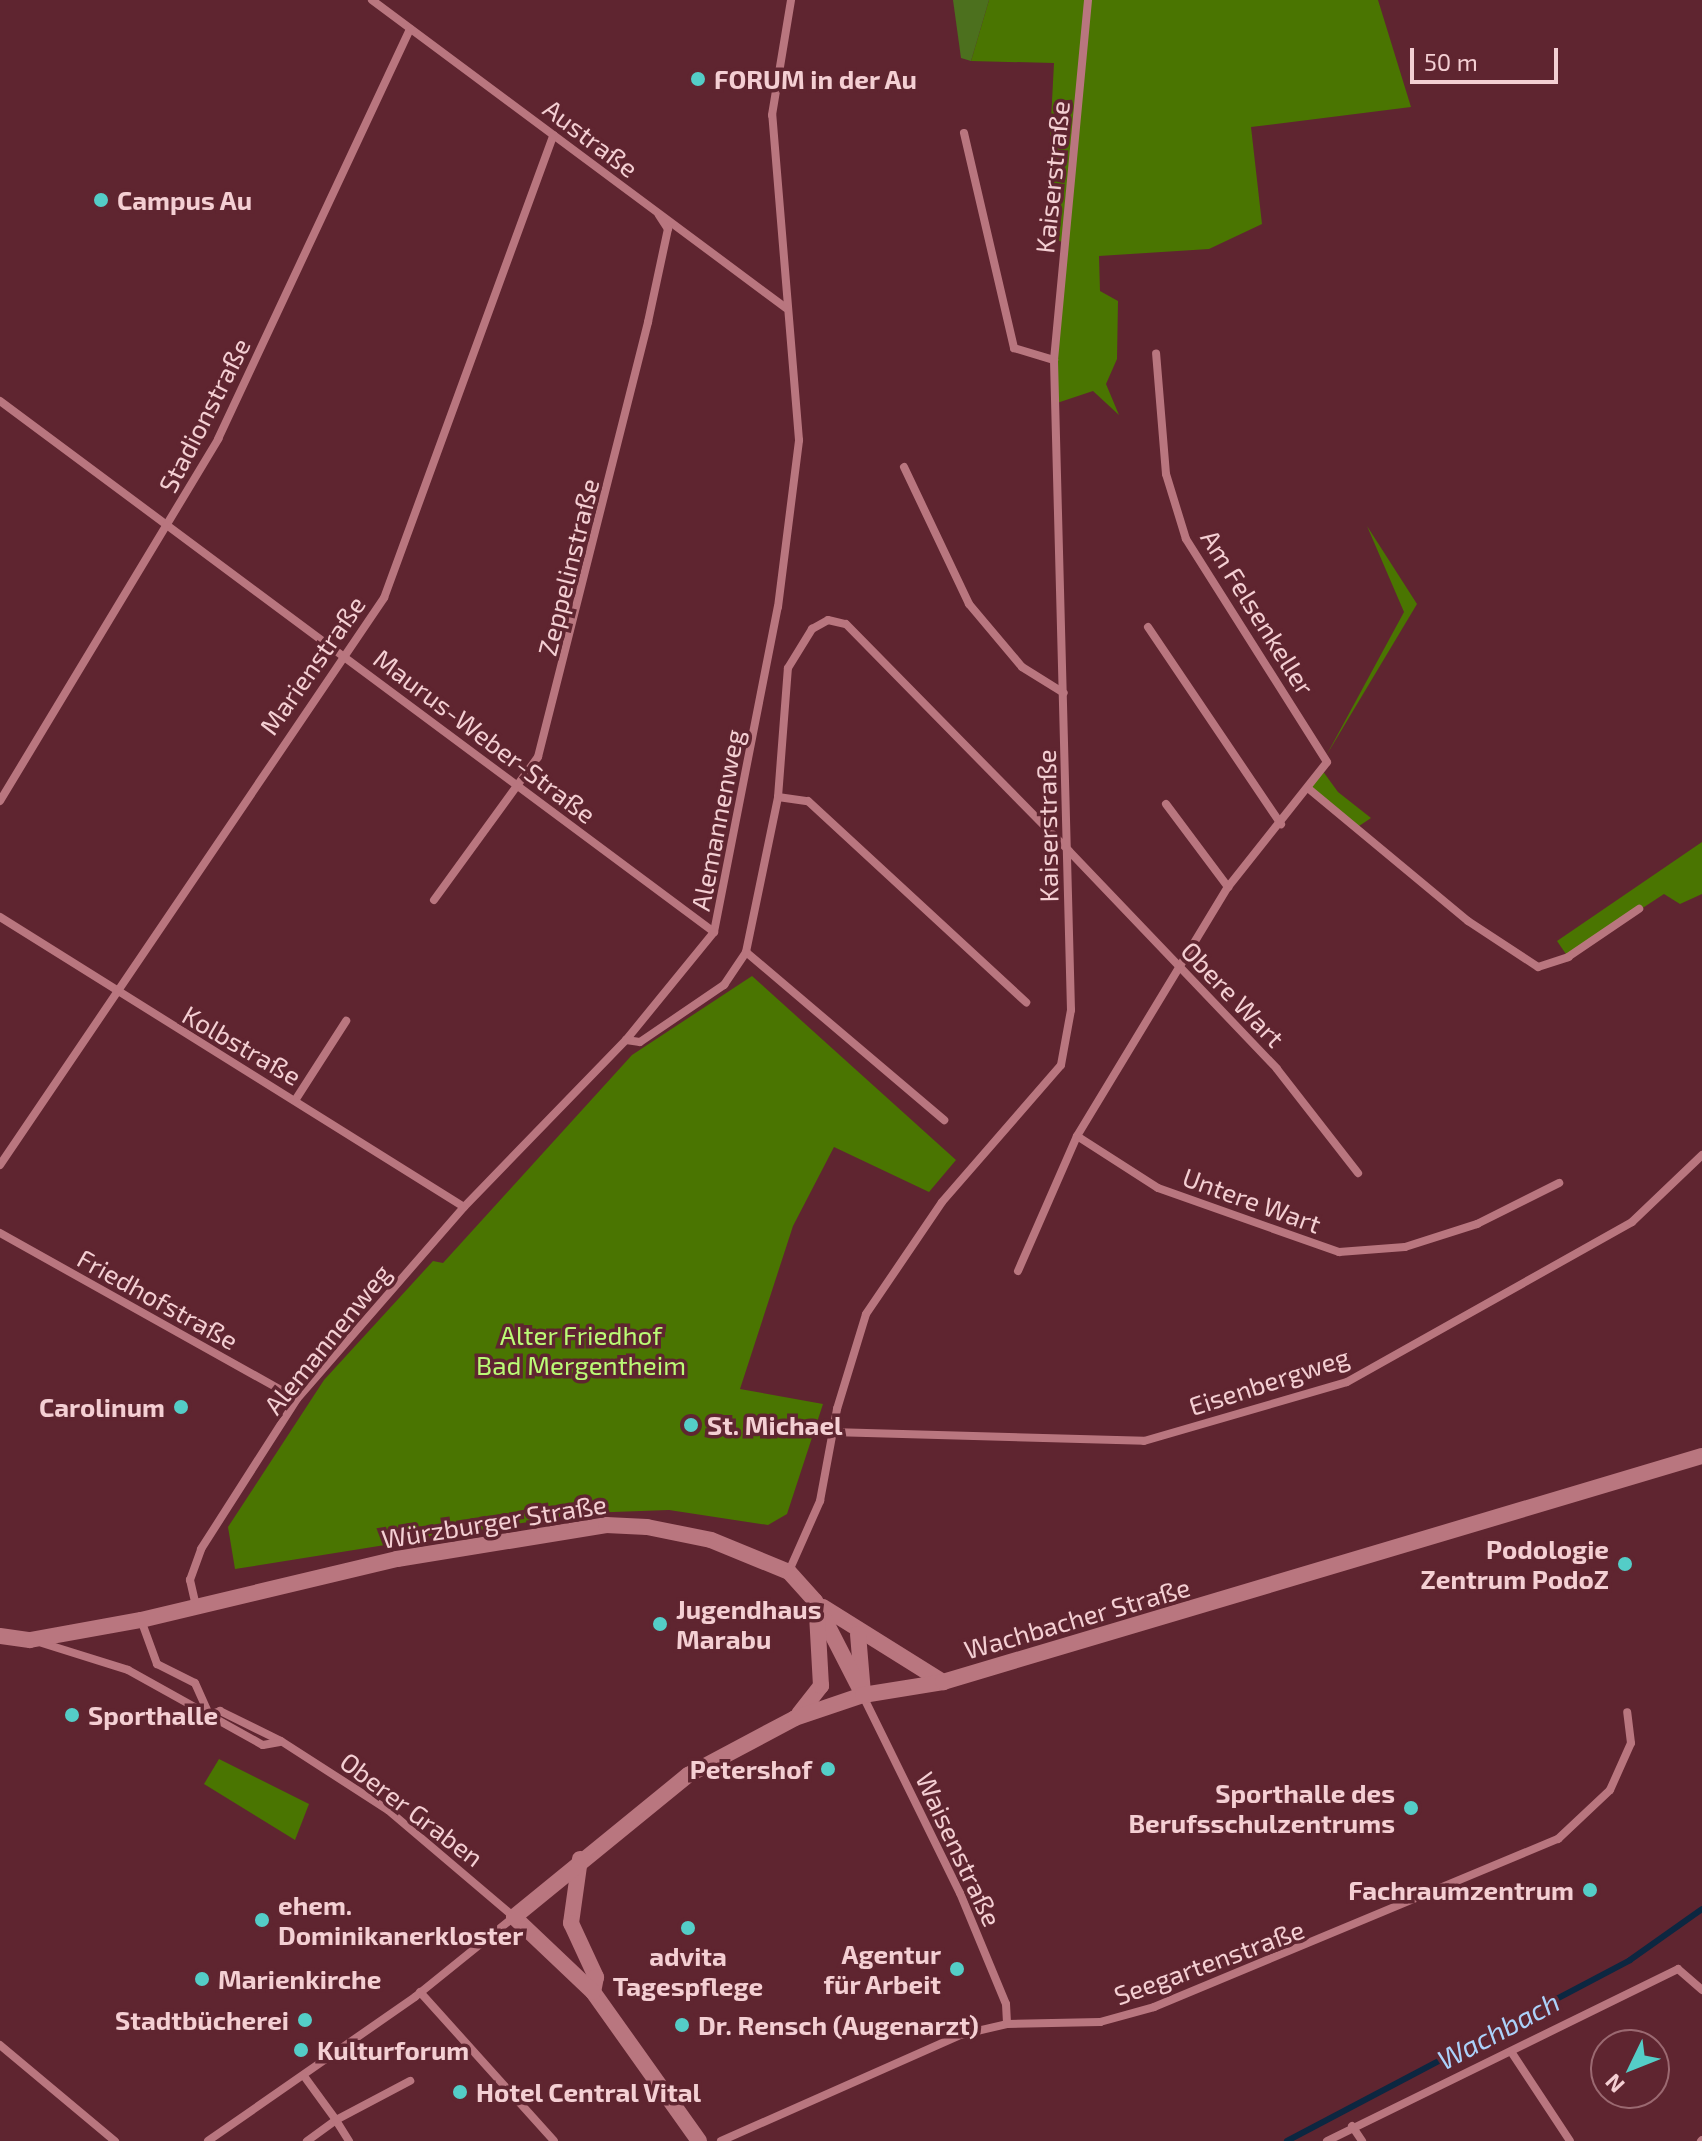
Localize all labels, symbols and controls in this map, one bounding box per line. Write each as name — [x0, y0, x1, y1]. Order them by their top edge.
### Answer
scale bar — [1414, 32, 1562, 82]
text: 50 m — [1424, 47, 1478, 76]
place label: FORUM in der Au — [714, 63, 918, 95]
marker: FORUM in der Au — [689, 70, 707, 88]
street label: Austraße — [538, 92, 644, 184]
street label: Kaiserstraße — [1028, 99, 1076, 255]
place label: Campus Au — [117, 184, 253, 216]
marker: Campus Au — [92, 191, 110, 209]
street label: Stadionstraße — [152, 333, 256, 497]
street label: Zeppelinstraße — [531, 475, 605, 659]
street label: Am Felsenkeller — [1195, 524, 1321, 700]
street label: Marienstraße — [253, 590, 371, 740]
street label: Maurus-Weber-Straße — [368, 642, 602, 830]
street label: Alemannenweg — [684, 727, 750, 913]
street label: Kaiserstraße — [1030, 749, 1064, 903]
street label: Obere Wart — [1175, 935, 1291, 1053]
street label: Kolbstraße — [177, 999, 307, 1091]
street label: Untere Wart — [1178, 1161, 1326, 1239]
street label: Friedhofstraße — [72, 1242, 244, 1356]
street label: Alemannenweg — [257, 1258, 397, 1420]
park label: Alter Friedhof Bad Mergentheim — [476, 1319, 686, 1380]
street label: Eisenbergweg — [1185, 1340, 1353, 1422]
place label: Carolinum — [39, 1391, 165, 1423]
marker: Carolinum — [172, 1398, 190, 1416]
place label: St. Michael — [707, 1409, 843, 1441]
marker: St. Michael — [682, 1416, 700, 1434]
street label: Würzburger Straße — [379, 1488, 609, 1554]
place label: Podologie Zentrum PodoZ — [1420, 1533, 1609, 1594]
marker: Podologie Zentrum PodoZ — [1616, 1555, 1634, 1573]
street label: Wachbacher Straße — [960, 1571, 1194, 1665]
place label: Jugendhaus Marabu — [676, 1593, 822, 1654]
marker: Jugendhaus Marabu — [651, 1615, 669, 1633]
place label: Sporthalle — [88, 1699, 218, 1731]
marker: Sporthalle — [63, 1706, 81, 1724]
street label: Oberer Graben — [334, 1745, 490, 1873]
place label: Petershof — [690, 1753, 812, 1785]
marker: Petershof — [819, 1760, 837, 1778]
street label: Waisenstraße — [910, 1767, 1008, 1931]
place label: Sporthalle des Berufsschulzentrums — [1128, 1777, 1395, 1838]
marker: Sporthalle des Berufsschulzentrums — [1402, 1799, 1420, 1817]
place label: Fachraumzentrum — [1348, 1874, 1574, 1906]
marker: Fachraumzentrum — [1581, 1881, 1599, 1899]
place label: ehem. Dominikanerkloster — [278, 1889, 523, 1950]
marker: ehem. Dominikanerkloster — [253, 1911, 271, 1929]
street label: Seegartenstraße — [1110, 1913, 1308, 2011]
marker: advita Tagespflege — [679, 1919, 697, 1937]
place label: Agentur für Arbeit — [822, 1938, 941, 2000]
place label: advita Tagespflege — [613, 1940, 763, 2002]
marker: Agentur für Arbeit — [948, 1960, 966, 1978]
place label: Marienkirche — [218, 1963, 381, 1995]
marker: Marienkirche — [193, 1970, 211, 1988]
water label: Wachbach — [1431, 1984, 1565, 2076]
place label: Stadtbücherei — [115, 2004, 289, 2036]
place label: Dr. Rensch (Augenarzt) — [698, 2009, 979, 2041]
marker: Stadtbücherei — [296, 2011, 314, 2029]
marker: Dr. Rensch (Augenarzt) — [673, 2016, 691, 2034]
north arrow — [1590, 2029, 1670, 2109]
place label: Kulturforum — [317, 2034, 469, 2066]
marker: Kulturforum — [292, 2041, 310, 2059]
text: N — [1599, 2069, 1629, 2099]
place label: Hotel Central Vital — [476, 2076, 703, 2108]
marker: Hotel Central Vital — [451, 2083, 469, 2101]

